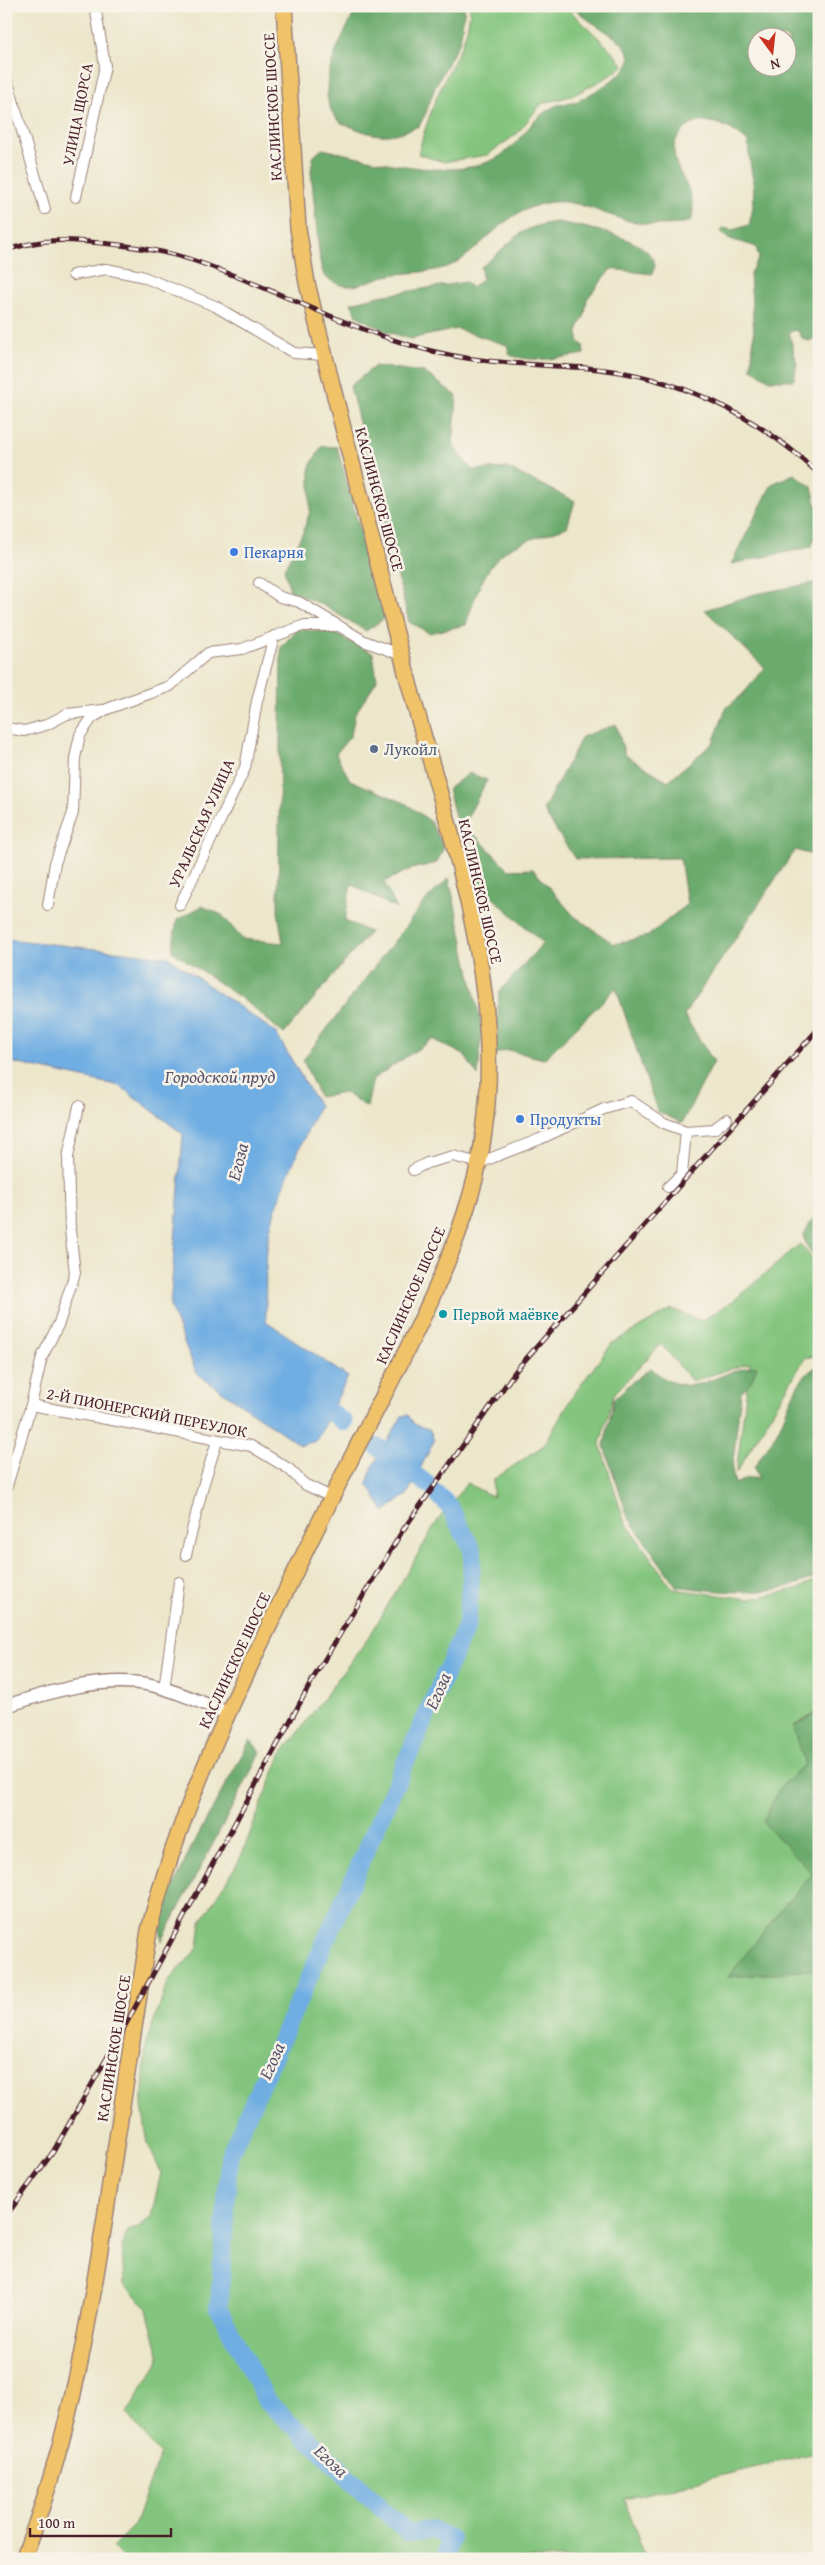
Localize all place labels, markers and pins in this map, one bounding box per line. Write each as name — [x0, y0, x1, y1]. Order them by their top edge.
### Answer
place label: Пекарня — [244, 540, 304, 564]
marker: Пекарня — [228, 546, 240, 558]
place label: Лукойл — [384, 737, 437, 761]
marker: Лукойл — [368, 743, 380, 755]
place label: Продукты — [530, 1107, 601, 1131]
marker: Продукты — [514, 1113, 526, 1125]
place label: Первой маёвке — [453, 1302, 559, 1326]
marker: Первой маёвке — [437, 1308, 449, 1320]

